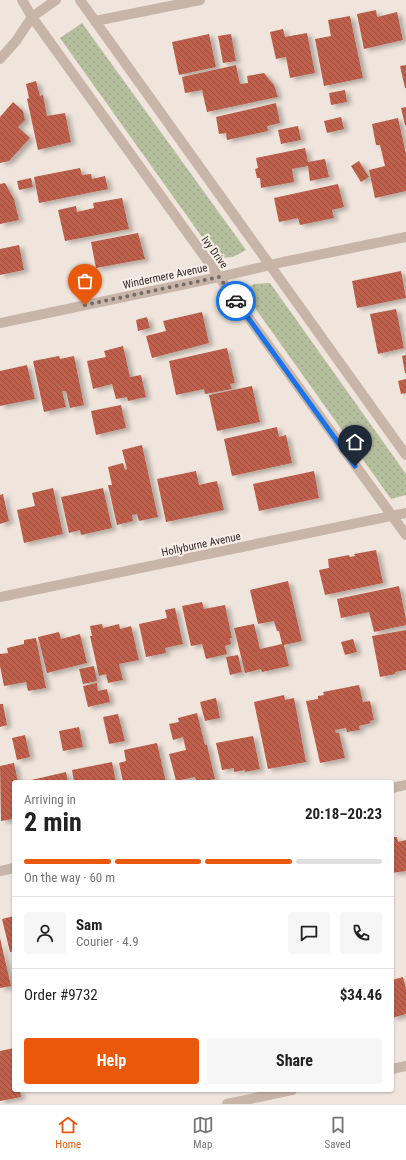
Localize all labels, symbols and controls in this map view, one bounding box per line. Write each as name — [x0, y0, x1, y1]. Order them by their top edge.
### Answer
street label: Ivy Drive — [199, 234, 231, 271]
street label: Windermere Avenue — [122, 261, 209, 292]
pin — [68, 264, 102, 305]
icon: bag — [74, 270, 96, 292]
courier — [216, 281, 256, 321]
icon: car — [225, 290, 247, 312]
pin — [338, 425, 372, 466]
icon: home — [344, 431, 366, 453]
street label: Hollyburne Avenue — [160, 530, 242, 559]
text: Arriving in — [24, 792, 76, 807]
text: 20:18–20:23 — [305, 805, 382, 823]
text: 2 min — [24, 807, 82, 837]
text: On the way · 60 m — [24, 870, 115, 885]
button: person — [24, 912, 66, 954]
button: chat — [288, 912, 330, 954]
button: phone — [340, 912, 382, 954]
text: Sam — [76, 916, 102, 934]
text: Courier · 4.9 — [76, 934, 139, 949]
text: Order #9732 — [24, 986, 98, 1004]
text: $34.46 — [340, 986, 382, 1004]
button: Help — [24, 1038, 199, 1084]
button: Share — [207, 1038, 382, 1084]
tab: Home — [55, 1114, 81, 1151]
tab: Map — [192, 1114, 214, 1151]
tab: Saved — [325, 1114, 351, 1151]

